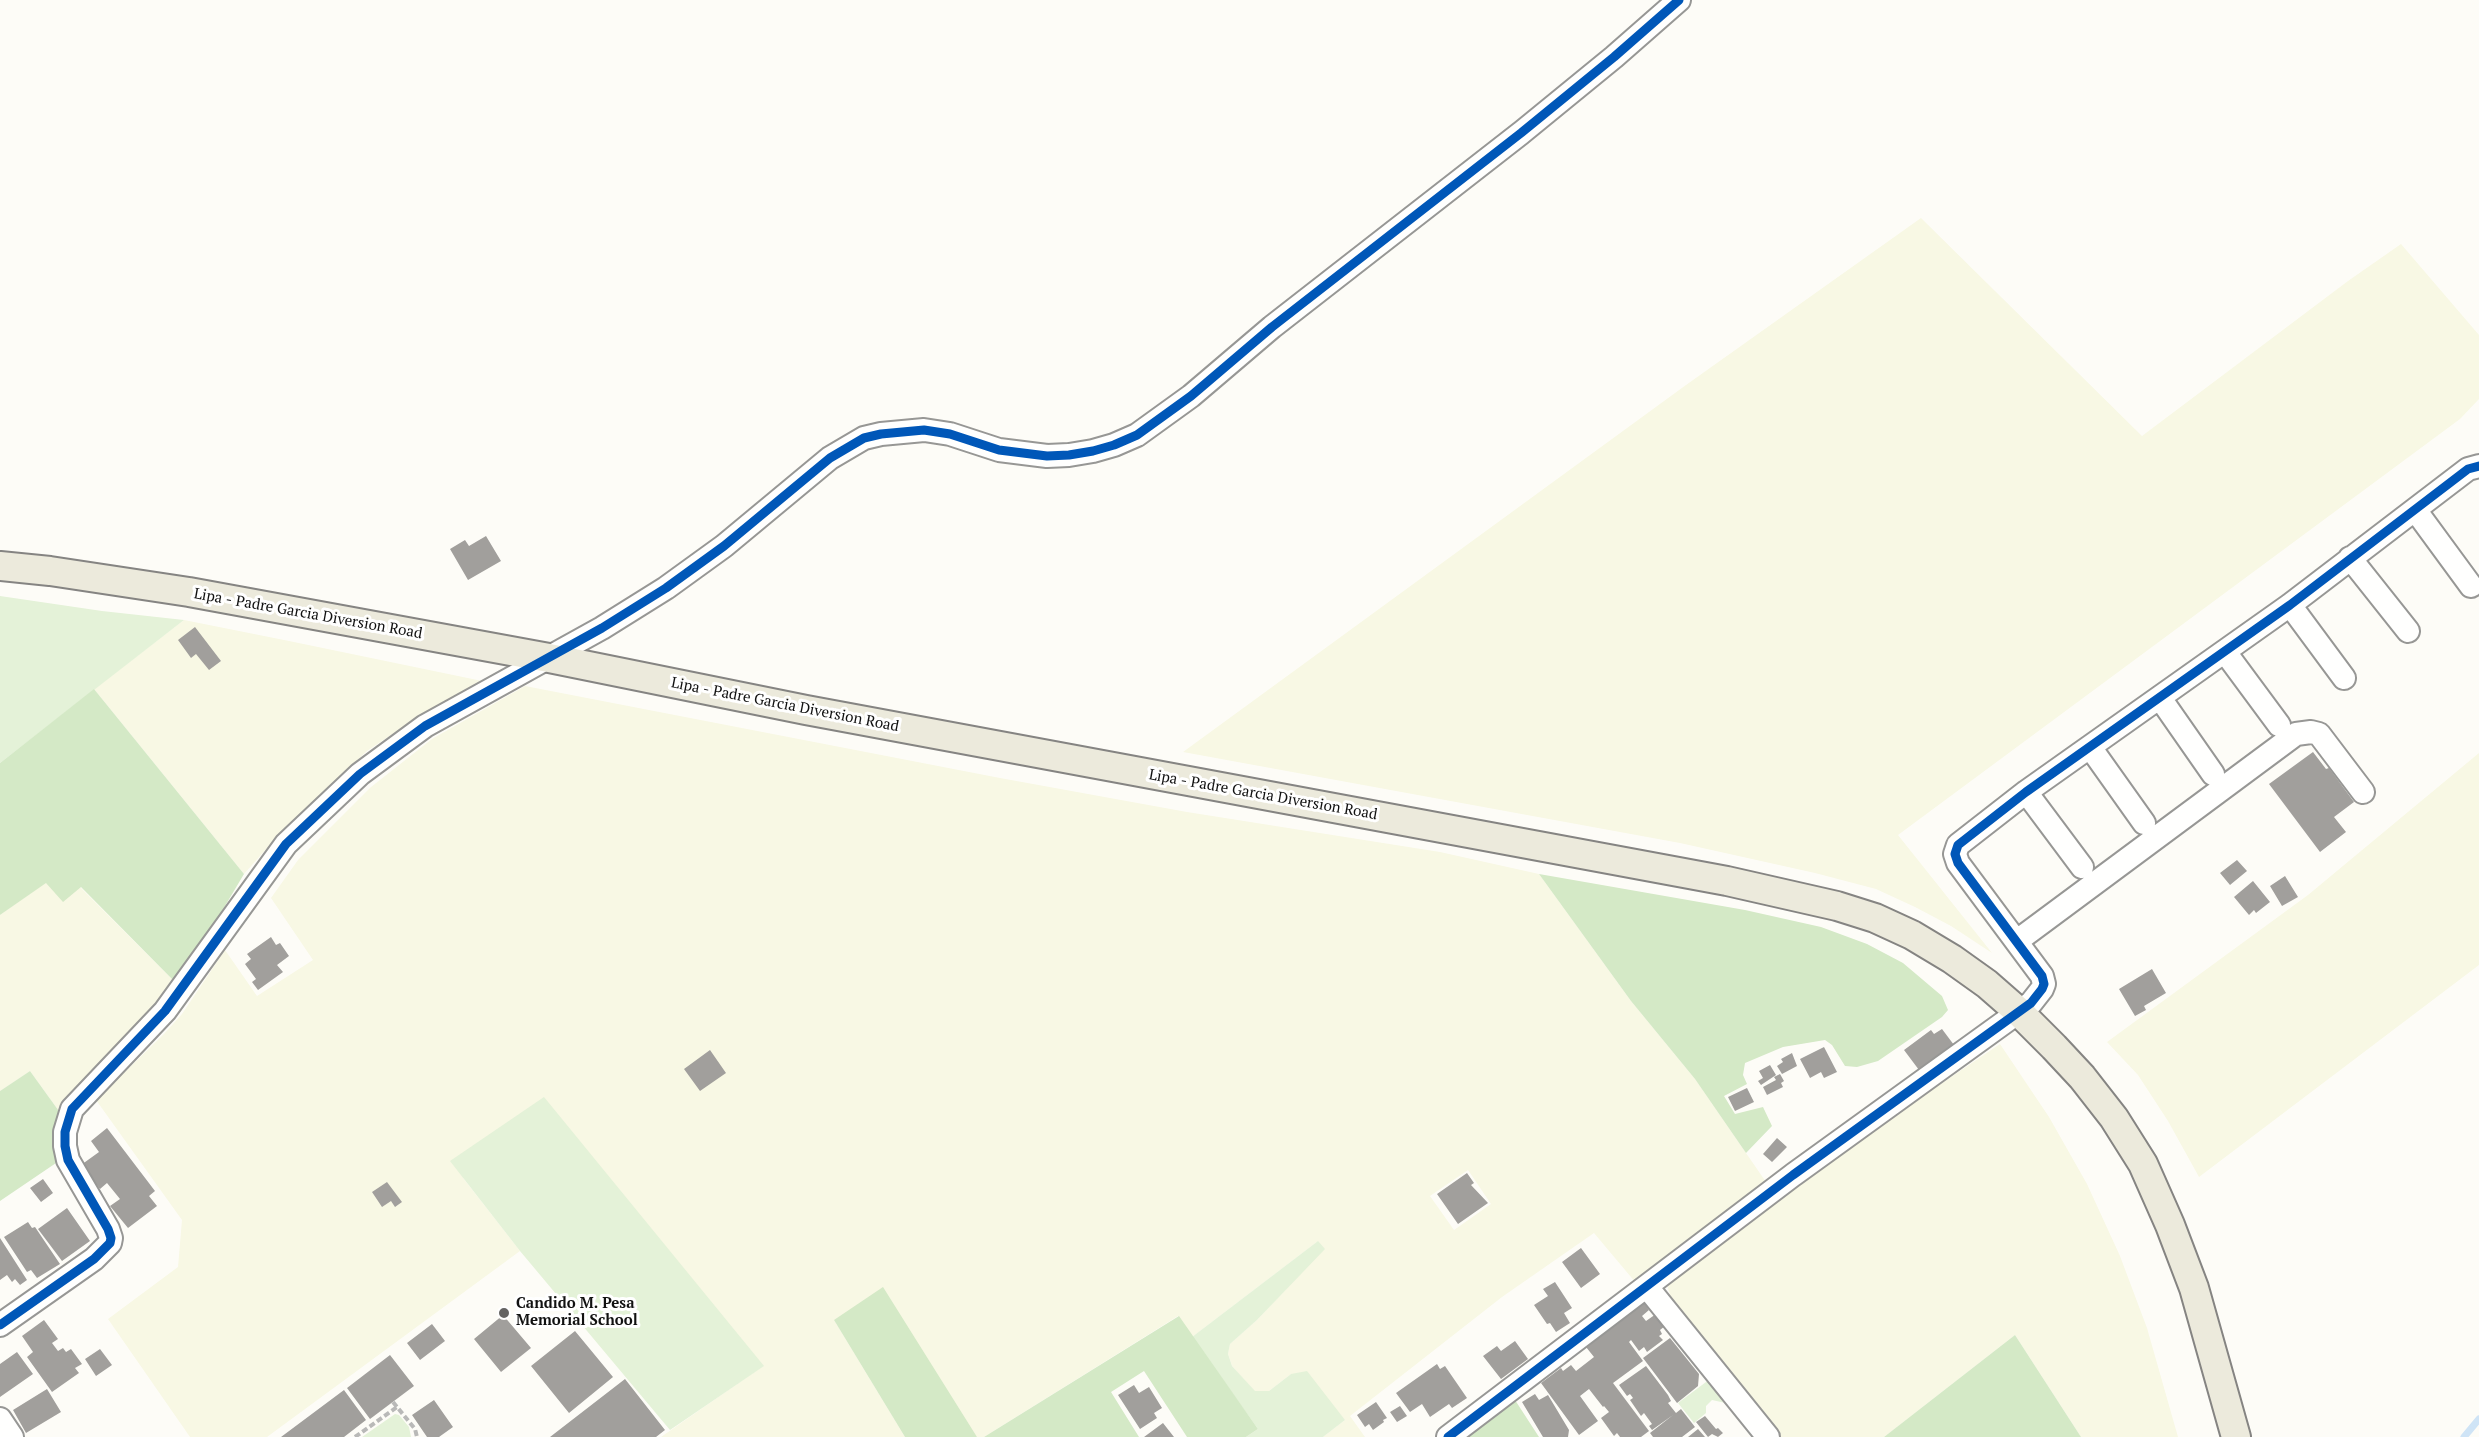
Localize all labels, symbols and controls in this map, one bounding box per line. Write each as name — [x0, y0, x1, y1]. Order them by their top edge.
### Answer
street label: Lipa - Padre Garcia Diversion Road — [192, 585, 424, 643]
street label: Lipa - Padre Garcia Diversion Road — [670, 674, 900, 736]
street label: Lipa - Padre Garcia Diversion Road — [1147, 766, 1379, 824]
place label: Candido M. Pesa Memorial School — [516, 1295, 638, 1330]
marker: Candido M. Pesa Memorial School — [497, 1306, 511, 1320]

